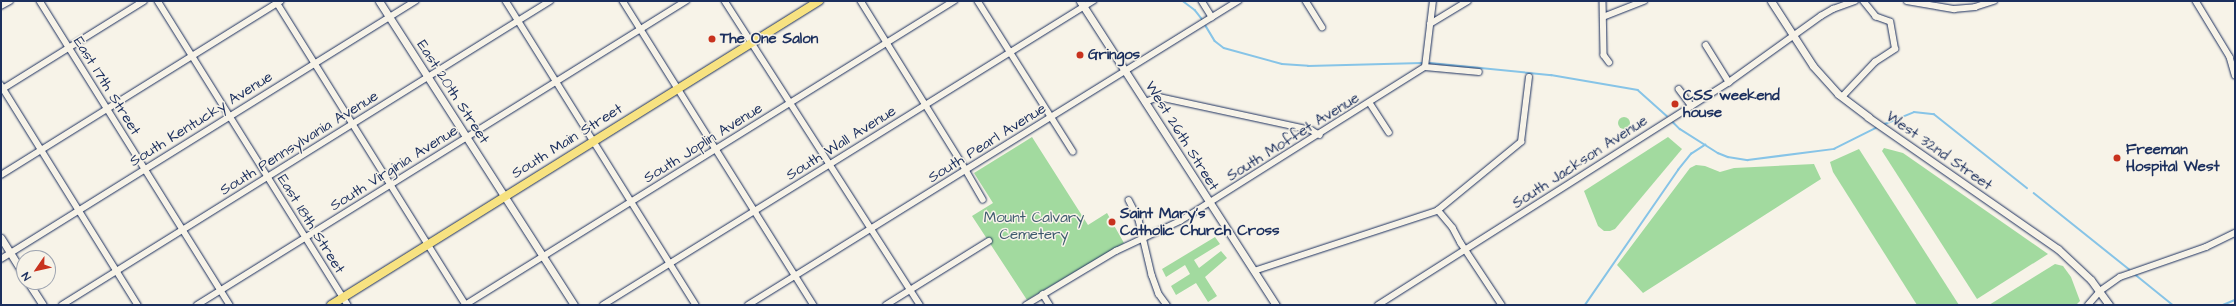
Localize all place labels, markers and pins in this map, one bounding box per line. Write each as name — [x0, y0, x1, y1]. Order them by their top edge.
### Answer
place label: The One Salon — [720, 30, 818, 48]
marker: The One Salon — [707, 34, 717, 44]
place label: Gringos — [1088, 46, 1140, 64]
marker: Gringos — [1075, 50, 1085, 60]
place label: CSS weekend house — [1683, 86, 1780, 121]
marker: CSS weekend house — [1670, 99, 1680, 109]
place label: Freeman Hospital West — [2126, 140, 2220, 175]
marker: Freeman Hospital West — [2111, 152, 2123, 164]
place label: Saint Mary's Catholic Church Cross — [1120, 204, 1280, 239]
marker: Saint Mary's Catholic Church Cross — [1107, 217, 1117, 227]

